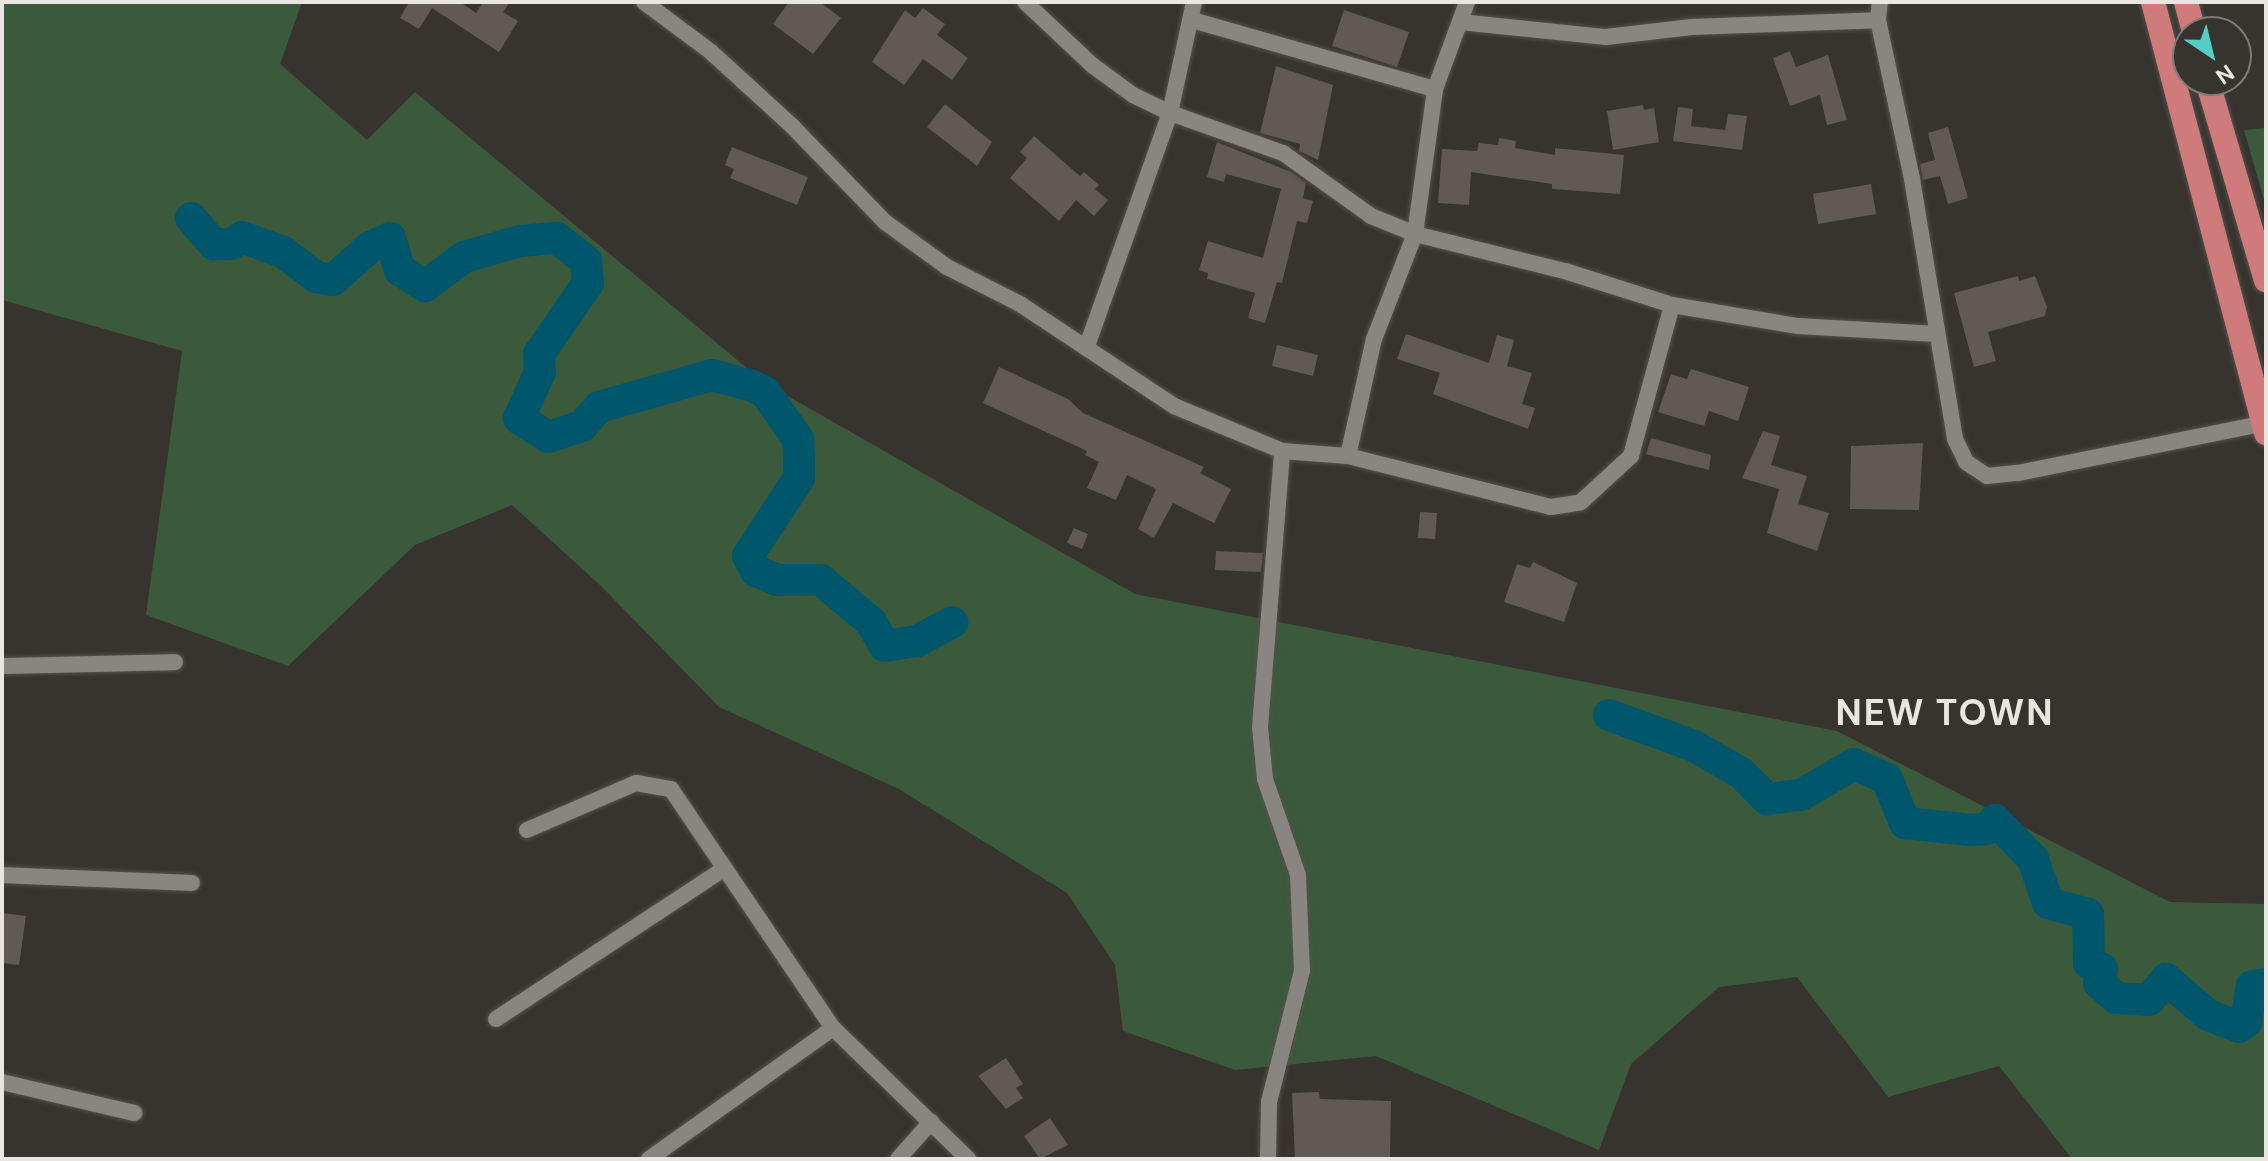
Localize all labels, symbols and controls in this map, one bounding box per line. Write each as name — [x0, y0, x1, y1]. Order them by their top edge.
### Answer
north arrow — [2172, 16, 2252, 96]
text: N — [2210, 58, 2240, 91]
district label: NEW TOWN — [1835, 691, 2055, 735]

